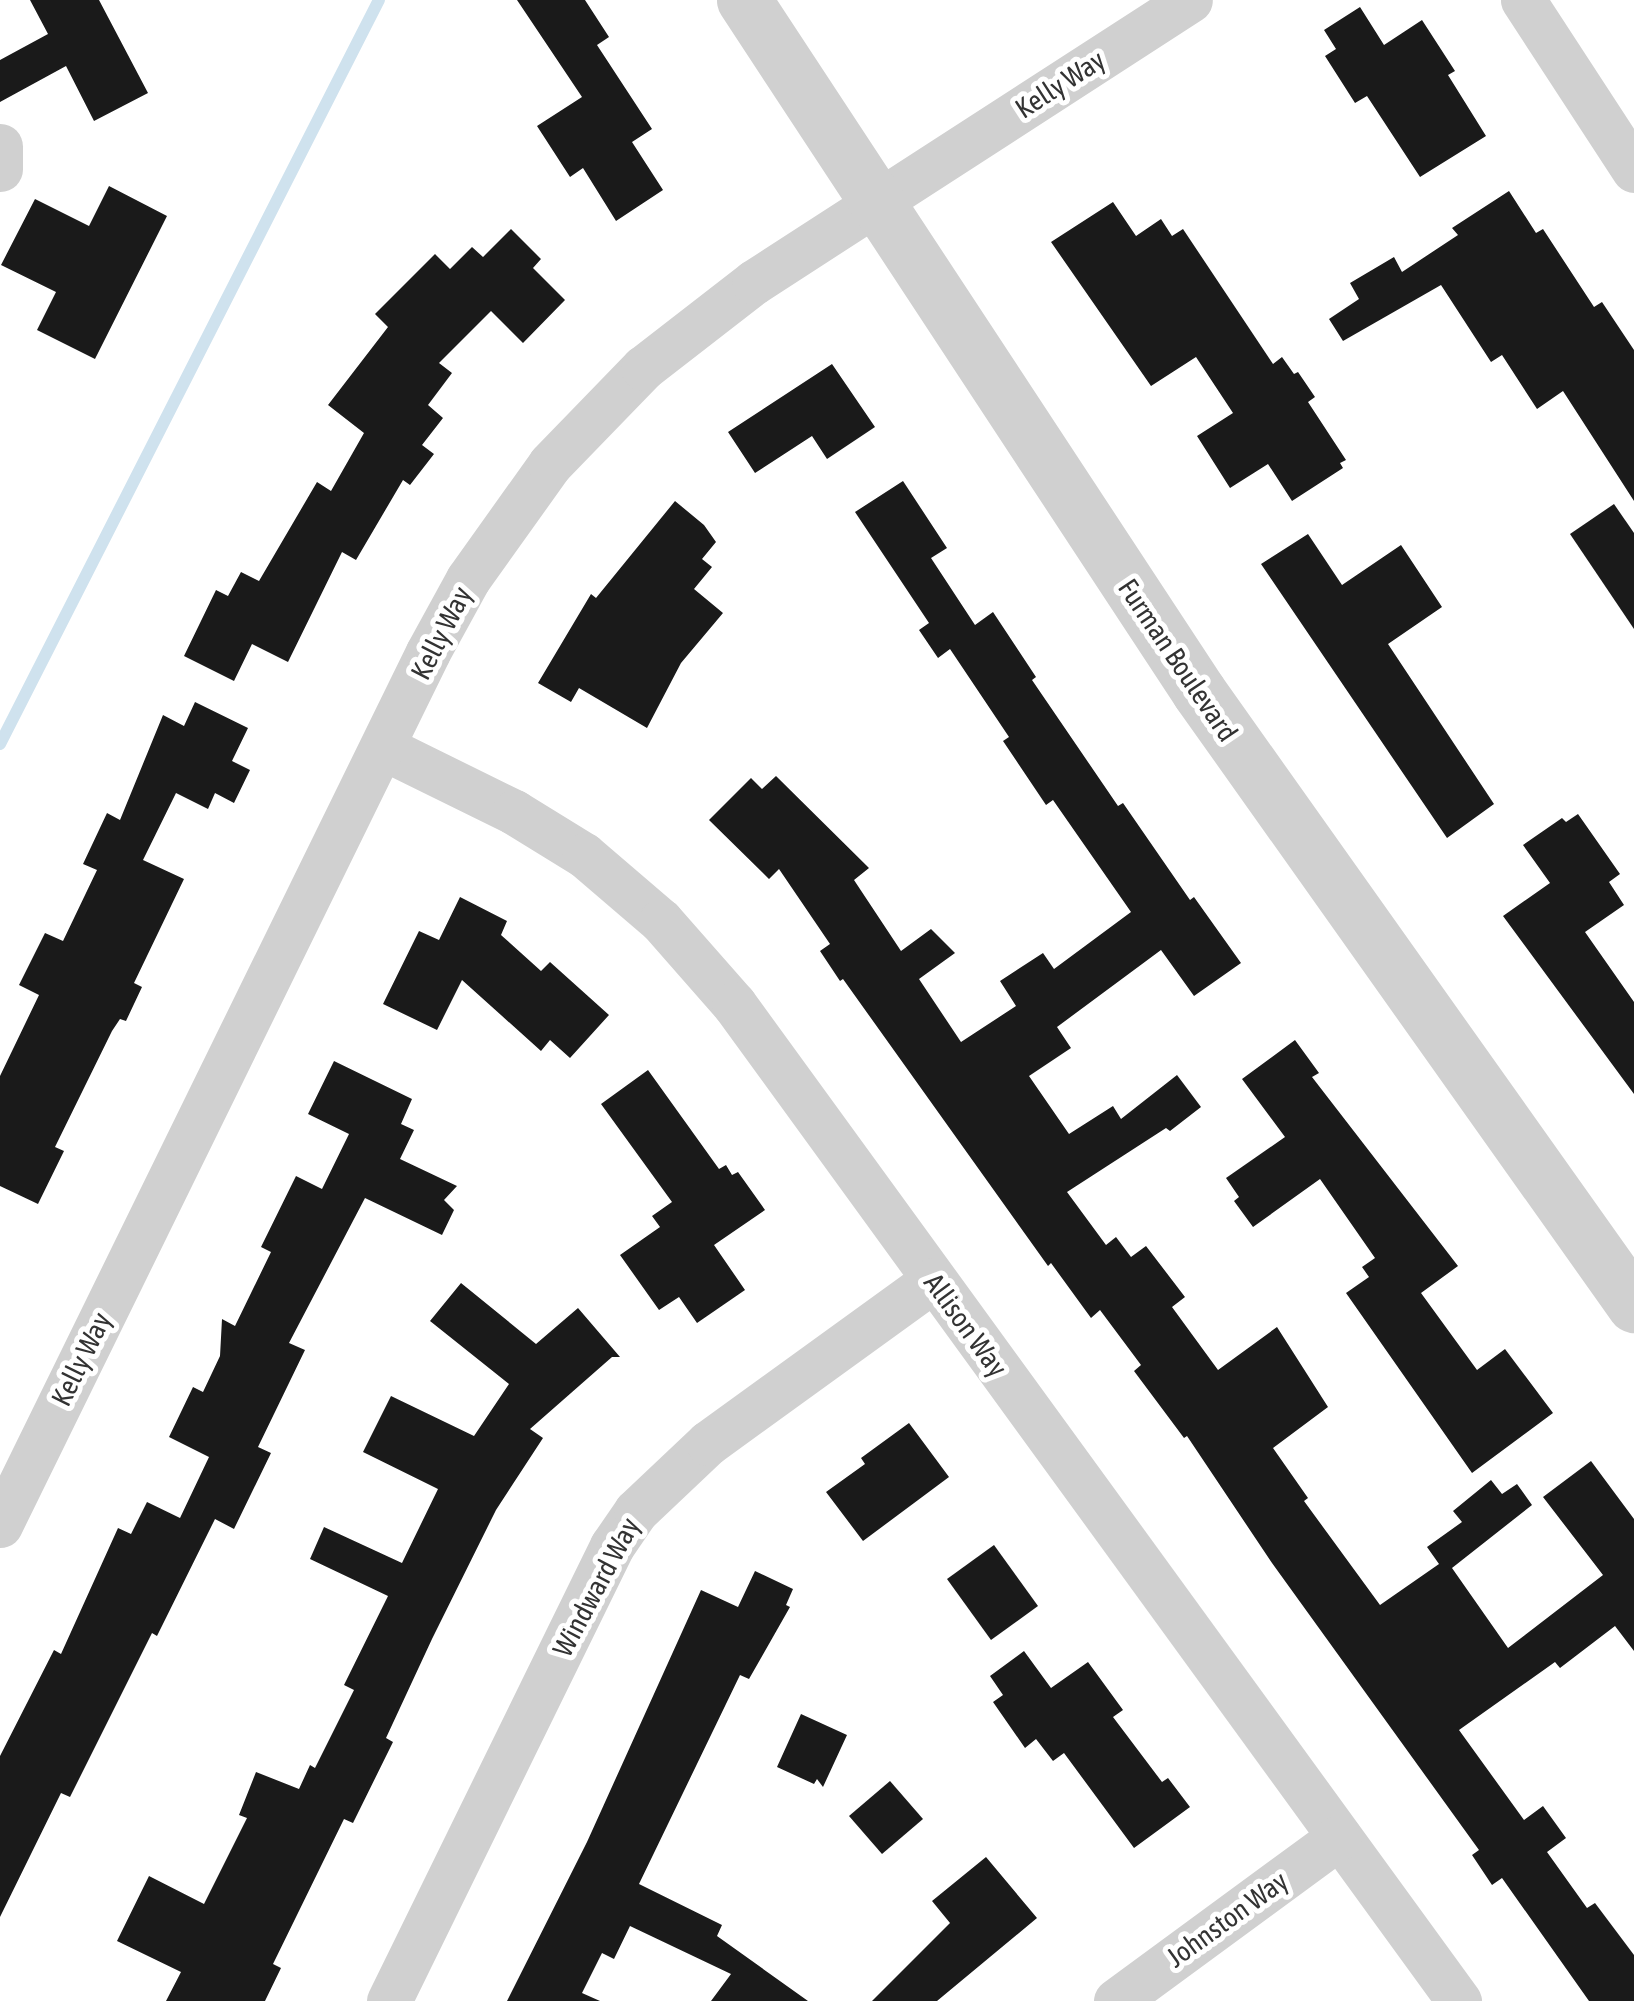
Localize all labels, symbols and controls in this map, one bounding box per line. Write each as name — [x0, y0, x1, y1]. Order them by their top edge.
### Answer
street label: Kelly Way — [1009, 43, 1111, 125]
street label: Furman Boulevard — [1111, 572, 1245, 748]
street label: Kelly Way — [403, 581, 479, 685]
street label: Allison Way — [917, 1267, 1015, 1383]
street label: Kelly Way — [44, 1307, 118, 1411]
street label: Windward Way — [545, 1512, 647, 1662]
street label: Johnston Way — [1160, 1864, 1294, 1974]

